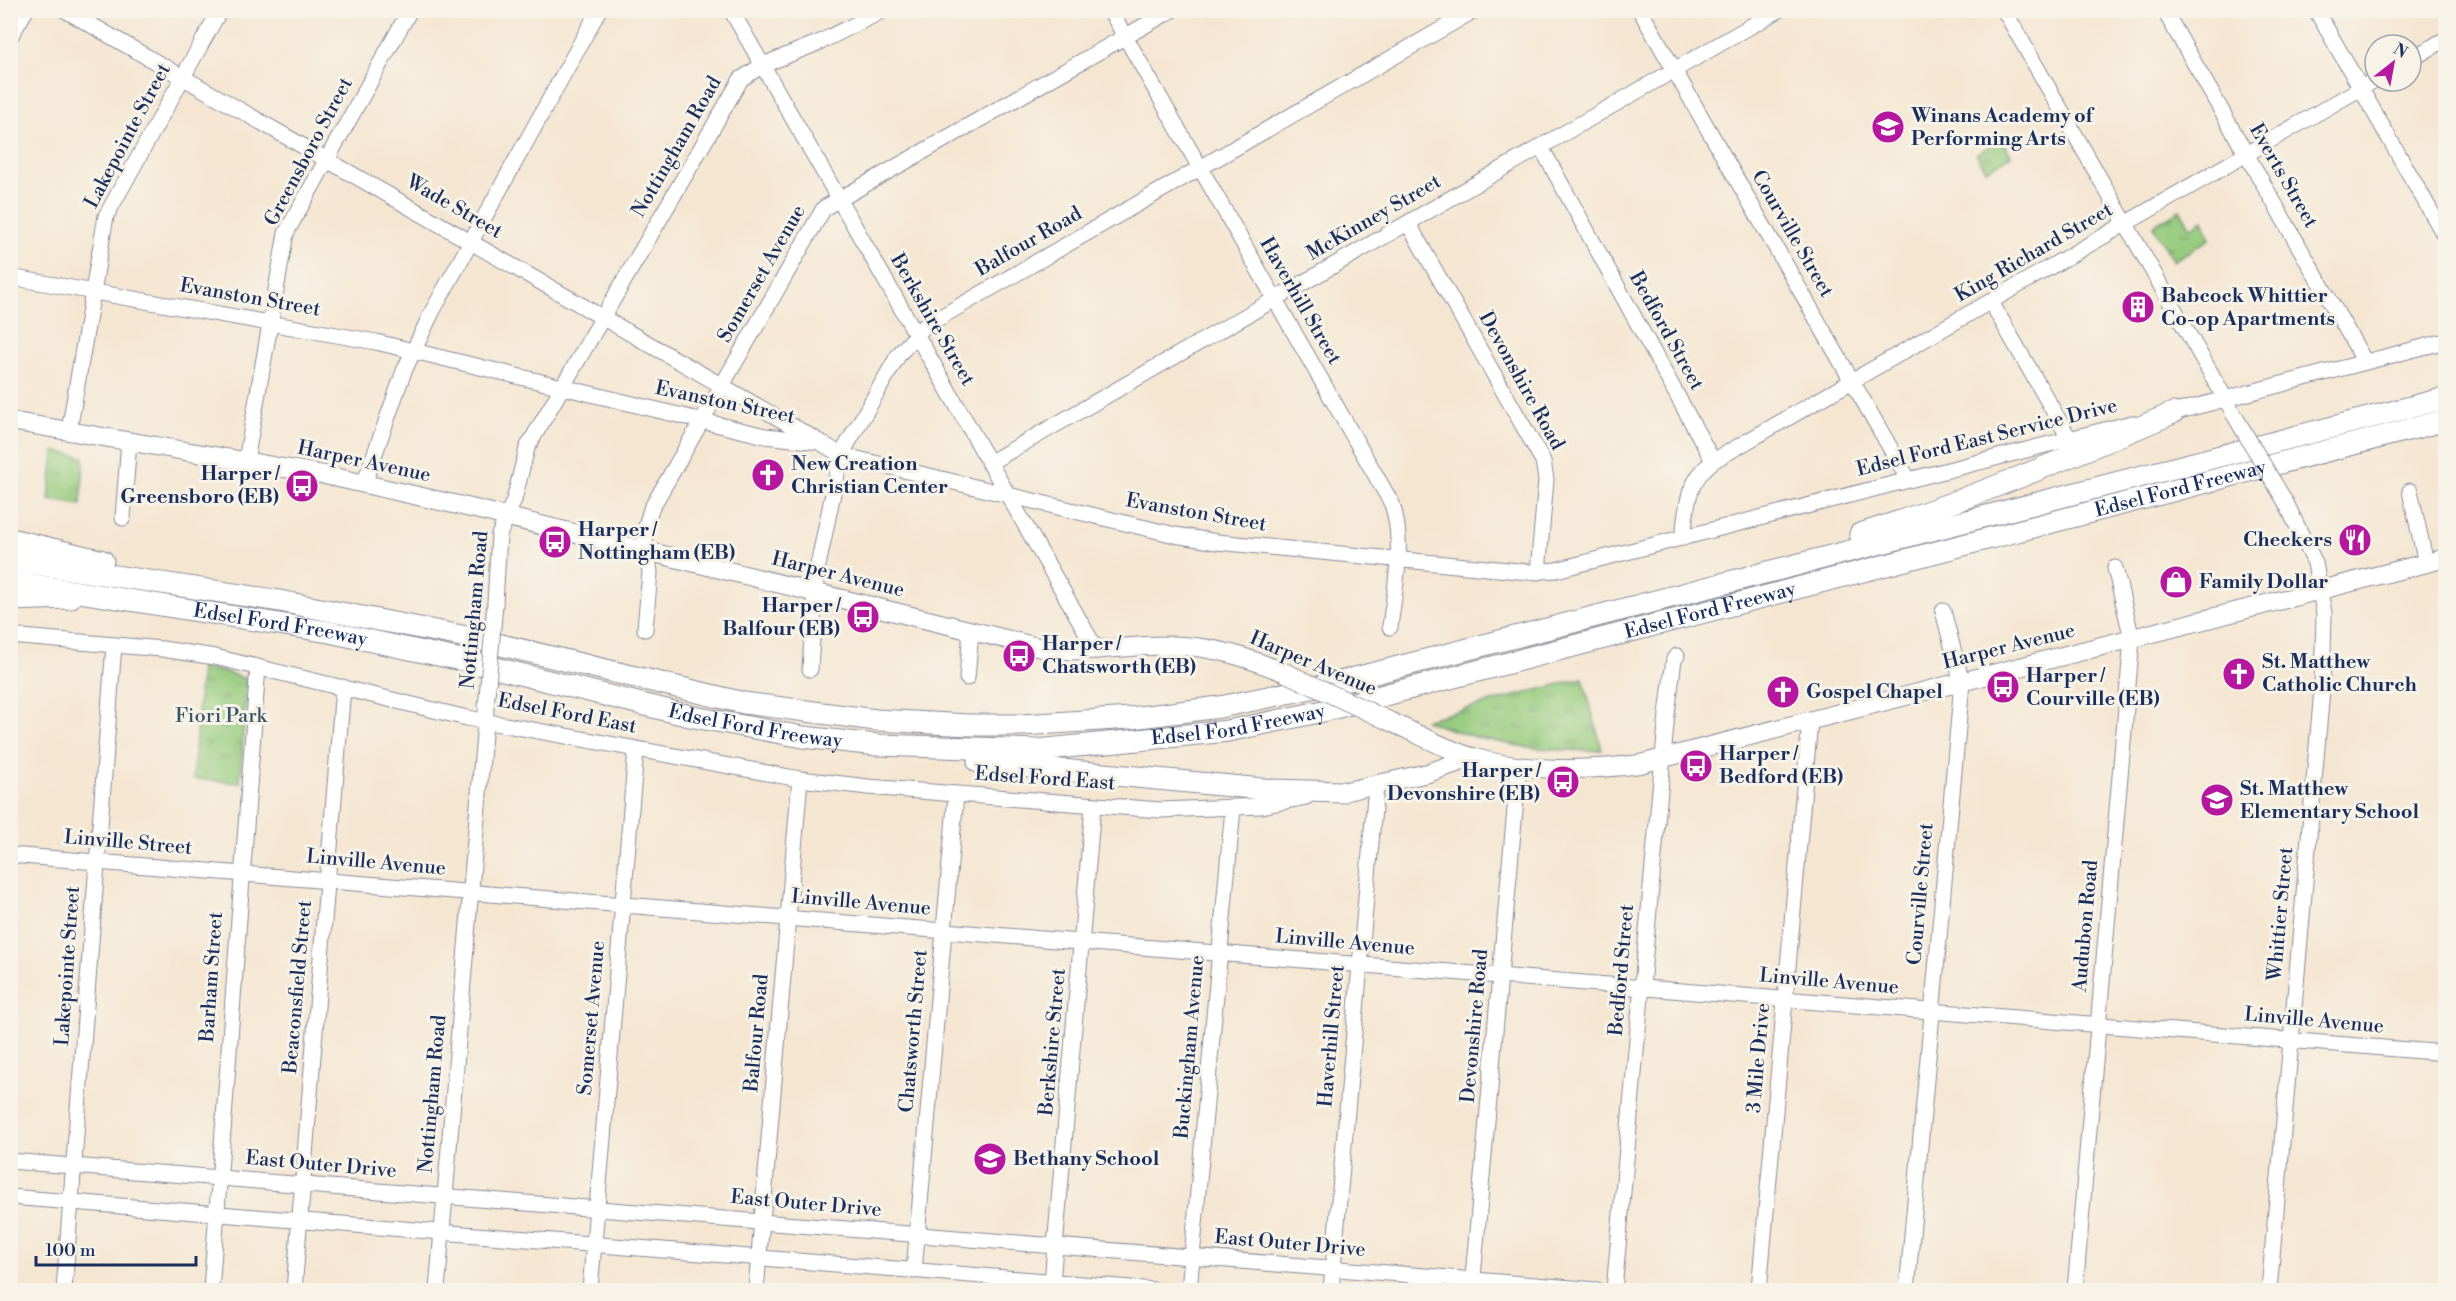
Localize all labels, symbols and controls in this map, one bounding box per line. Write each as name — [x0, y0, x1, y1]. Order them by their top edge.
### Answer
north arrow — [2363, 33, 2423, 93]
text: N — [2390, 39, 2411, 63]
street label: Lakepointe Street — [79, 59, 177, 213]
street label: Nottingham Road — [626, 71, 728, 222]
street label: Greensboro Street — [259, 73, 359, 231]
place label: Winans Academy of Performing Arts — [1910, 104, 2096, 152]
school or university icon: Winans Academy of Performing Arts — [1870, 109, 1906, 145]
street label: Everts Street — [2243, 119, 2323, 233]
street label: Courville Street — [1745, 166, 1839, 302]
street label: Wade Street — [401, 169, 507, 245]
street label: McKinney Street — [1302, 169, 1446, 267]
street label: King Richard Street — [1951, 198, 2117, 308]
street label: Somerset Avenue — [712, 201, 812, 347]
street label: Balfour Road — [970, 201, 1087, 283]
street label: Haverhill Street — [1253, 233, 1347, 369]
street label: Berkshire Street — [884, 249, 980, 390]
street label: Bedford Street — [1623, 266, 1709, 395]
street label: Evanston Street — [178, 273, 322, 323]
place label: Babcock Whittier Co-op Apartments — [2161, 284, 2335, 332]
building icon: Babcock Whittier Co-op Apartments — [2120, 289, 2156, 325]
street label: Devonshire Road — [1473, 307, 1570, 455]
street label: Evanston Street — [653, 376, 797, 430]
street label: Edsel Ford East Service Drive — [1854, 393, 2120, 483]
street label: Harper Avenue — [295, 436, 433, 488]
place label: New Creation Christian Center — [791, 452, 948, 500]
street label: Edsel Ford Freeway — [2092, 455, 2269, 523]
church icon: New Creation Christian Center — [750, 457, 786, 493]
place label: Harper / Greensboro (EB) — [120, 462, 280, 510]
bus stop icon: Harper / Greensboro (EB) — [284, 468, 320, 504]
street label: Evanston Street — [1124, 488, 1268, 538]
place label: Harper / Nottingham (EB) — [578, 518, 735, 566]
restaurant icon: Checkers — [2337, 522, 2373, 558]
bus stop icon: Harper / Nottingham (EB) — [537, 524, 573, 560]
place label: Checkers — [2243, 528, 2332, 553]
street label: Nottingham Road — [456, 529, 494, 690]
street label: Harper Avenue — [769, 546, 907, 604]
shop icon: Family Dollar — [2158, 564, 2194, 600]
place label: Family Dollar — [2199, 570, 2328, 595]
street label: Edsel Ford Freeway — [1622, 576, 1799, 645]
place label: Harper / Balfour (EB) — [722, 594, 841, 642]
street label: Edsel Ford Freeway — [192, 598, 370, 652]
bus stop icon: Harper / Balfour (EB) — [845, 599, 881, 635]
street label: Harper Avenue — [1940, 618, 2078, 676]
street label: Harper Avenue — [1246, 626, 1380, 702]
place label: Harper / Chatsworth (EB) — [1042, 632, 1196, 680]
bus stop icon: Harper / Chatsworth (EB) — [1001, 638, 1037, 674]
place label: St. Matthew Catholic Church — [2262, 650, 2417, 698]
church icon: St. Matthew Catholic Church — [2221, 656, 2257, 692]
place label: Harper / Courville (EB) — [2026, 664, 2160, 712]
bus stop icon: Harper / Courville (EB) — [1985, 669, 2021, 705]
church icon: Gospel Chapel — [1765, 674, 1801, 710]
place label: Gospel Chapel — [1806, 680, 1943, 705]
street label: Edsel Ford East — [495, 688, 639, 740]
street label: Edsel Ford Freeway — [1150, 698, 1328, 751]
street label: Edsel Ford Freeway — [666, 699, 844, 754]
park label: Fiori Park — [175, 704, 269, 729]
place label: Harper / Bedford (EB) — [1719, 742, 1843, 790]
bus stop icon: Harper / Bedford (EB) — [1678, 748, 1714, 784]
place label: Harper / Devonshire (EB) — [1387, 759, 1541, 807]
street label: Edsel Ford East — [974, 762, 1116, 796]
bus stop icon: Harper / Devonshire (EB) — [1545, 764, 1581, 800]
place label: St. Matthew Elementary School — [2240, 777, 2419, 825]
school or university icon: St. Matthew Elementary School — [2199, 782, 2235, 818]
street label: Courville Street — [1902, 822, 1940, 966]
street label: Linville Street — [63, 825, 193, 861]
street label: Linville Avenue — [305, 844, 447, 882]
street label: Whittier Street — [2263, 846, 2299, 983]
street label: Audubon Road — [2068, 858, 2104, 994]
street label: Linville Avenue — [790, 884, 932, 922]
street label: Lakepointe Street — [50, 885, 86, 1047]
street label: Beaconsfield Street — [278, 899, 318, 1076]
street label: Bedford Street — [1604, 903, 1640, 1038]
street label: Barham Street — [195, 911, 229, 1044]
street label: Linville Avenue — [1274, 924, 1416, 962]
street label: Somerset Avenue — [573, 940, 611, 1096]
street label: Devonshire Road — [1456, 947, 1494, 1104]
street label: Chatsworth Street — [894, 948, 934, 1114]
street label: Buckingham Avenue — [1169, 954, 1210, 1141]
street label: Linville Avenue — [1758, 963, 1900, 1001]
street label: Haverhill Street — [1313, 964, 1351, 1108]
street label: Berkshire Street — [1034, 967, 1072, 1118]
street label: Balfour Road — [739, 972, 775, 1094]
street label: 3 Mile Drive — [1742, 1002, 1776, 1114]
street label: Linville Avenue — [2243, 1002, 2385, 1040]
street label: Nottingham Road — [414, 1013, 452, 1174]
school or university icon: Bethany School — [972, 1141, 1008, 1177]
street label: East Outer Drive — [244, 1146, 398, 1184]
place label: Bethany School — [1013, 1147, 1160, 1172]
street label: East Outer Drive — [729, 1185, 883, 1223]
street label: East Outer Drive — [1213, 1225, 1367, 1263]
scale bar — [36, 1229, 196, 1267]
text: 100 m — [45, 1239, 96, 1262]

